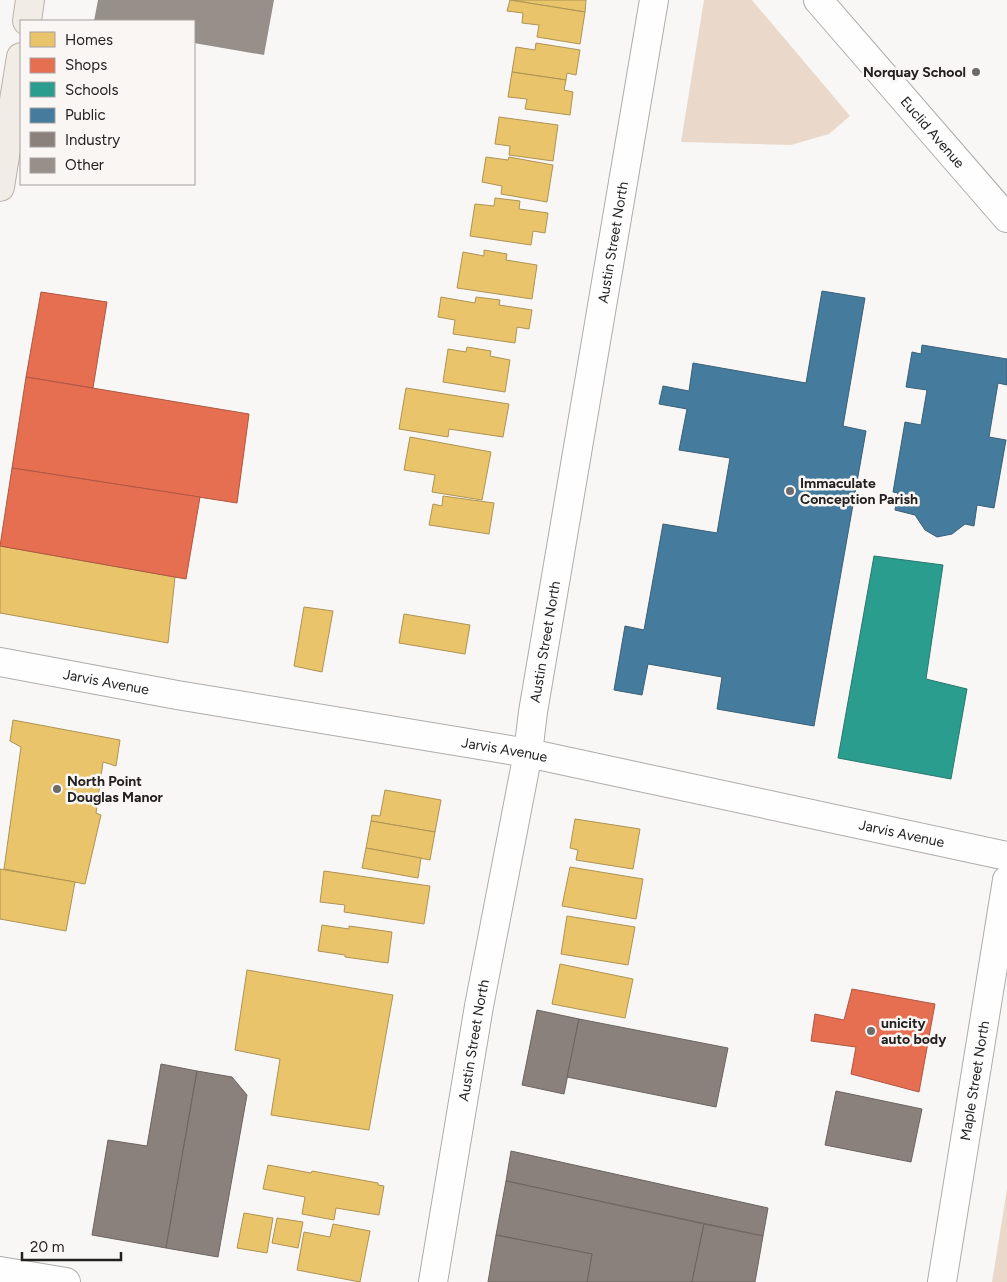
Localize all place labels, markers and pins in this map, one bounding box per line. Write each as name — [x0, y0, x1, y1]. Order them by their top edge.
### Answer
place label: Norquay School — [863, 64, 966, 81]
marker: Norquay School — [970, 66, 982, 78]
place label: Immaculate Conception Parish — [800, 475, 918, 508]
marker: Immaculate Conception Parish — [784, 485, 796, 497]
place label: North Point Douglas Manor — [67, 773, 164, 806]
marker: North Point Douglas Manor — [51, 783, 63, 795]
place label: unicity auto body — [881, 1015, 947, 1048]
marker: unicity auto body — [865, 1025, 877, 1037]

